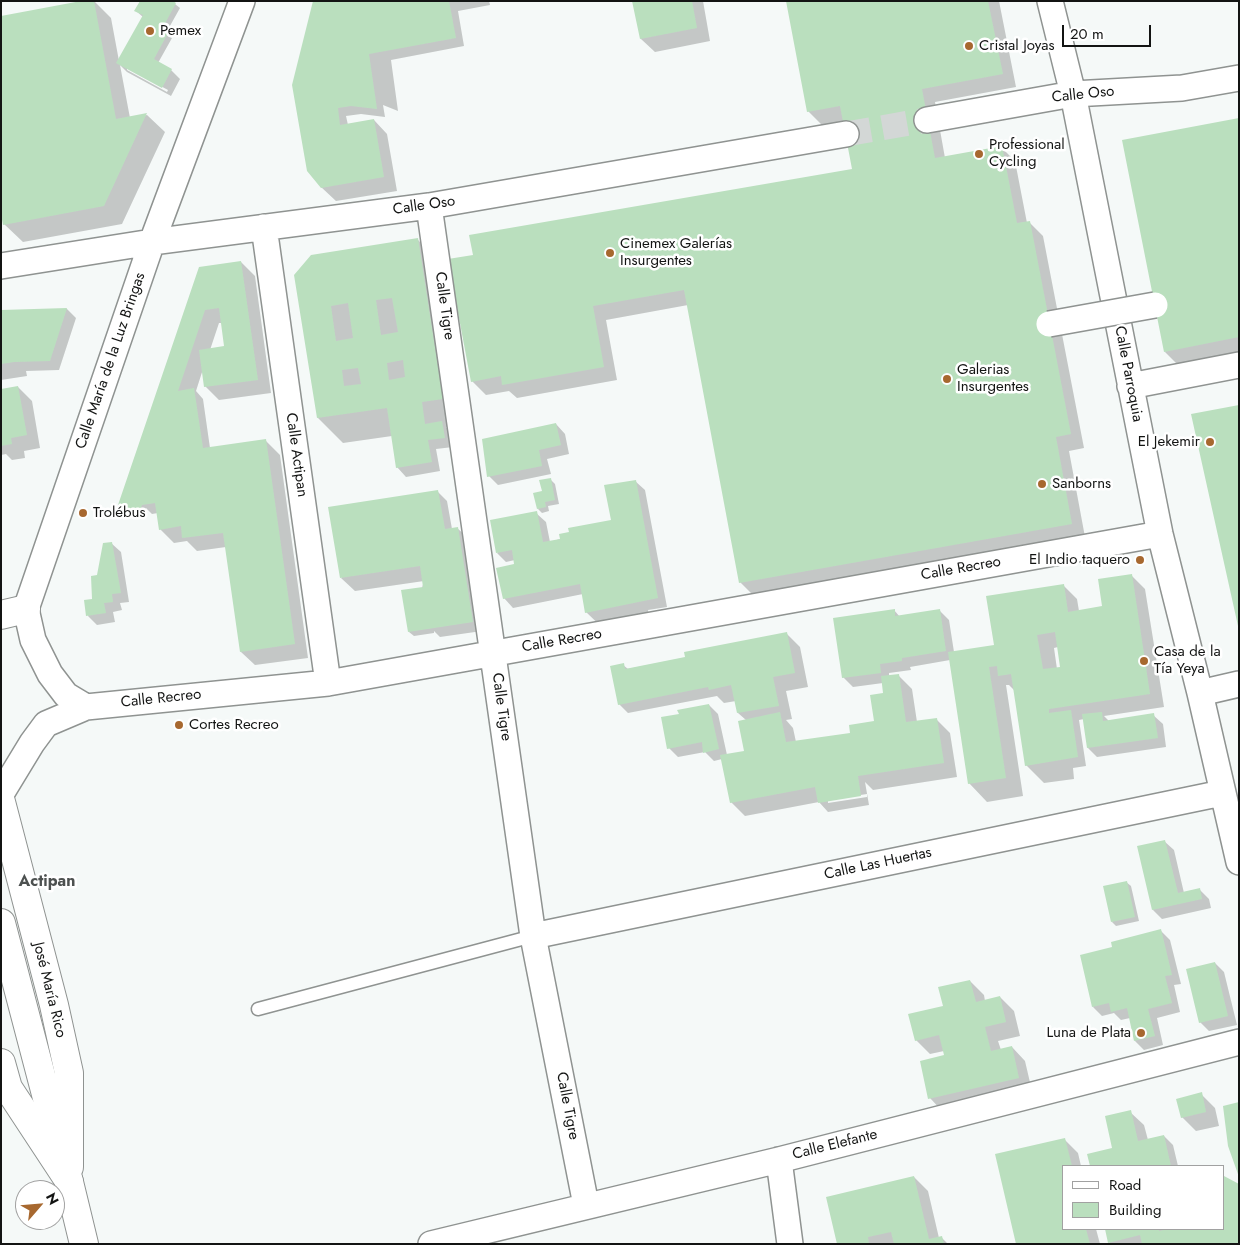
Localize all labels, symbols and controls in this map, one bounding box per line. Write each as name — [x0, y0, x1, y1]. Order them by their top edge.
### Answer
scale bar — [1065, 15, 1154, 47]
place label: Pemex — [160, 22, 201, 40]
text: 20 m — [1070, 23, 1104, 45]
marker: Pemex — [144, 25, 156, 37]
place label: Cristal Joyas — [979, 37, 1055, 55]
marker: Cristal Joyas — [963, 40, 975, 52]
street label: Calle Oso — [1051, 83, 1115, 107]
place label: Professional Cycling — [989, 136, 1065, 171]
marker: Professional Cycling — [973, 148, 985, 160]
street label: Calle Oso — [392, 193, 456, 219]
place label: Cinemex Galerías Insurgentes — [620, 235, 732, 270]
marker: Cinemex Galerías Insurgentes — [604, 247, 616, 259]
street label: Calle María de la Luz Bringas — [72, 270, 150, 452]
street label: Calle Tigre — [430, 271, 458, 341]
street label: Calle Parroquia — [1110, 324, 1146, 424]
place label: Galerias Insurgentes — [957, 361, 1029, 396]
marker: Galerias Insurgentes — [941, 373, 953, 385]
street label: Calle Actipan — [281, 412, 311, 498]
place label: El Jekemir — [1138, 433, 1200, 451]
marker: El Jekemir — [1204, 436, 1216, 448]
place label: Sanborns — [1052, 475, 1111, 493]
marker: Sanborns — [1036, 478, 1048, 490]
place label: Trolébus — [93, 504, 146, 522]
marker: Trolébus — [77, 507, 89, 519]
place label: El Indio taquero — [1029, 551, 1130, 569]
street label: Calle Recreo — [920, 553, 1002, 585]
marker: El Indio taquero — [1134, 554, 1146, 566]
street label: Calle Recreo — [521, 625, 603, 657]
place label: Casa de la Tía Yeya — [1154, 643, 1221, 678]
marker: Casa de la Tía Yeya — [1138, 655, 1150, 667]
street label: Calle Tigre — [487, 672, 515, 742]
street label: Calle Recreo — [120, 686, 202, 712]
place label: Cortes Recreo — [189, 716, 279, 734]
marker: Cortes Recreo — [173, 719, 185, 731]
street label: Calle Las Huertas — [823, 844, 933, 884]
district label: Actipan — [19, 872, 75, 892]
street label: José María Rico — [28, 940, 70, 1040]
place label: Luna de Plata — [1047, 1024, 1131, 1042]
marker: Luna de Plata — [1135, 1027, 1147, 1039]
street label: Calle Tigre — [552, 1071, 582, 1141]
street label: Calle Elefante — [791, 1126, 879, 1164]
legend — [1062, 1165, 1225, 1230]
text: Road — [1109, 1174, 1141, 1196]
north arrow — [15, 1180, 65, 1230]
text: N — [41, 1189, 64, 1208]
text: Building — [1109, 1199, 1161, 1221]

